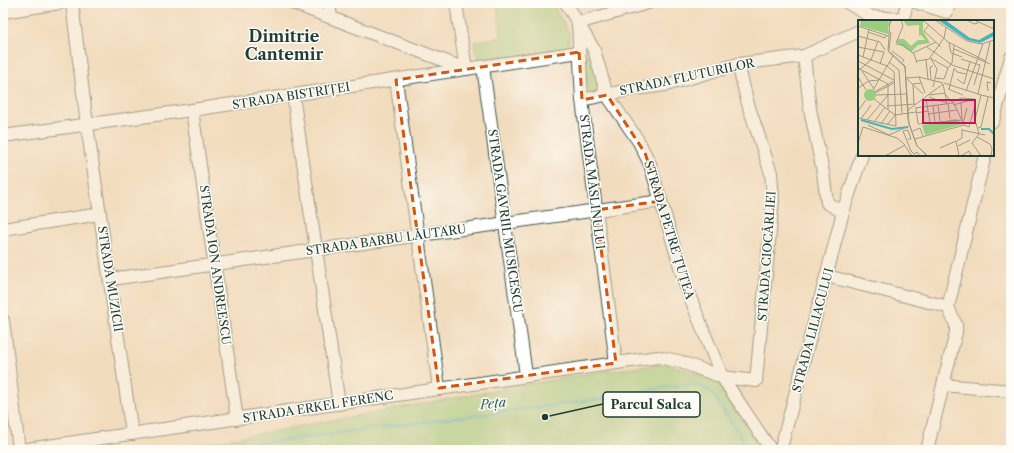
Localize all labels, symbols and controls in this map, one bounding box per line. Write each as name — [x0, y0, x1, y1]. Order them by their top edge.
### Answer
inset map — [858, 20, 994, 156]
district label: Dimitrie Cantemir — [245, 26, 323, 64]
street label: STRADA FLUTURILOR — [618, 55, 757, 98]
street label: STRADA BISTRIȚEI — [231, 79, 351, 113]
street label: STRADA MĂSLINULUI — [577, 113, 609, 250]
street label: STRADA GAVRIIL MUSICESCU — [485, 128, 526, 314]
street label: STRADA PETRE ȚUȚEA — [640, 159, 698, 302]
street label: STRADA ION ANDREESCU — [197, 184, 234, 346]
street label: STRADA CIOCÂRLIEI — [753, 190, 779, 322]
street label: STRADA BARBU LĂUTARU — [305, 220, 467, 258]
street label: STRADA MUZICII — [95, 225, 126, 333]
street label: STRADA LILIACULUI — [789, 266, 836, 394]
street label: STRADA ERKEL FERENC — [241, 387, 394, 426]
callout: Parcul Salca — [603, 392, 700, 417]
water label: Peța — [478, 393, 507, 414]
text: Parcul Salca — [610, 396, 692, 412]

